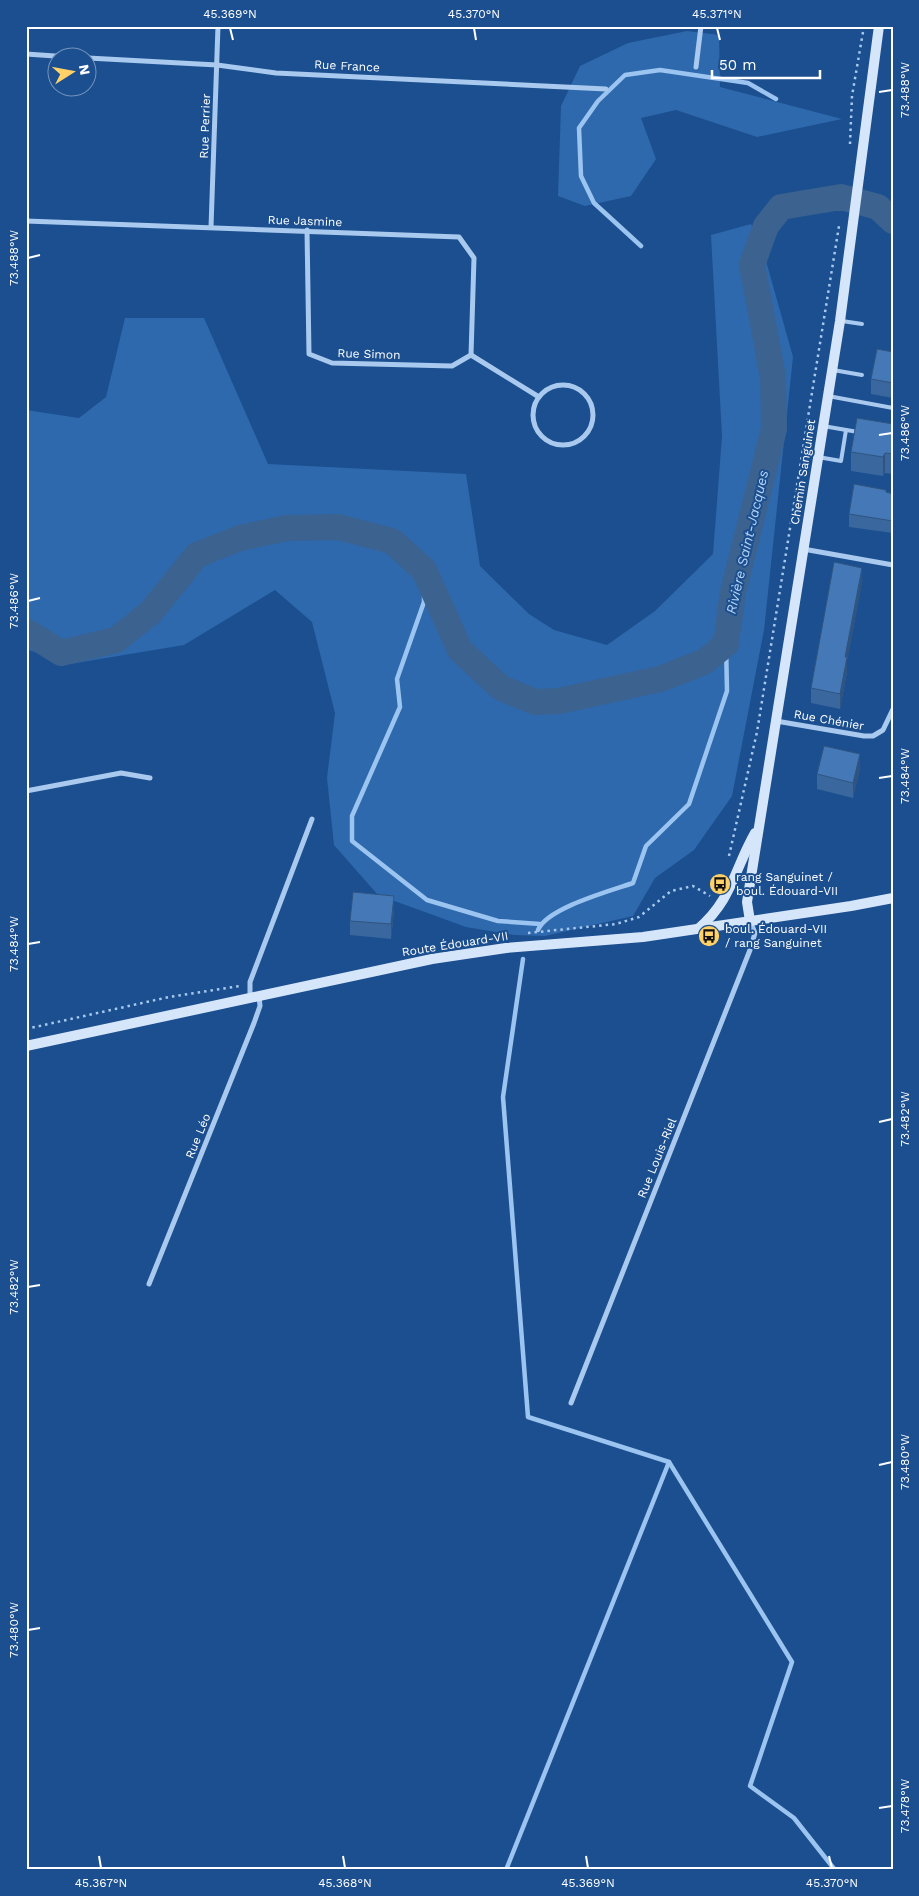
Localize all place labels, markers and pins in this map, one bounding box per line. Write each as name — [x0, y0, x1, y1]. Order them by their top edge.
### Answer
place label: rang Sanguinet / boul. Édouard-VII — [736, 870, 838, 898]
bus stop icon: rang Sanguinet / boul. Édouard-VII — [708, 872, 732, 896]
place label: boul. Édouard-VII / rang Sanguinet — [725, 922, 827, 950]
bus stop icon: boul. Édouard-VII / rang Sanguinet — [697, 924, 721, 948]

